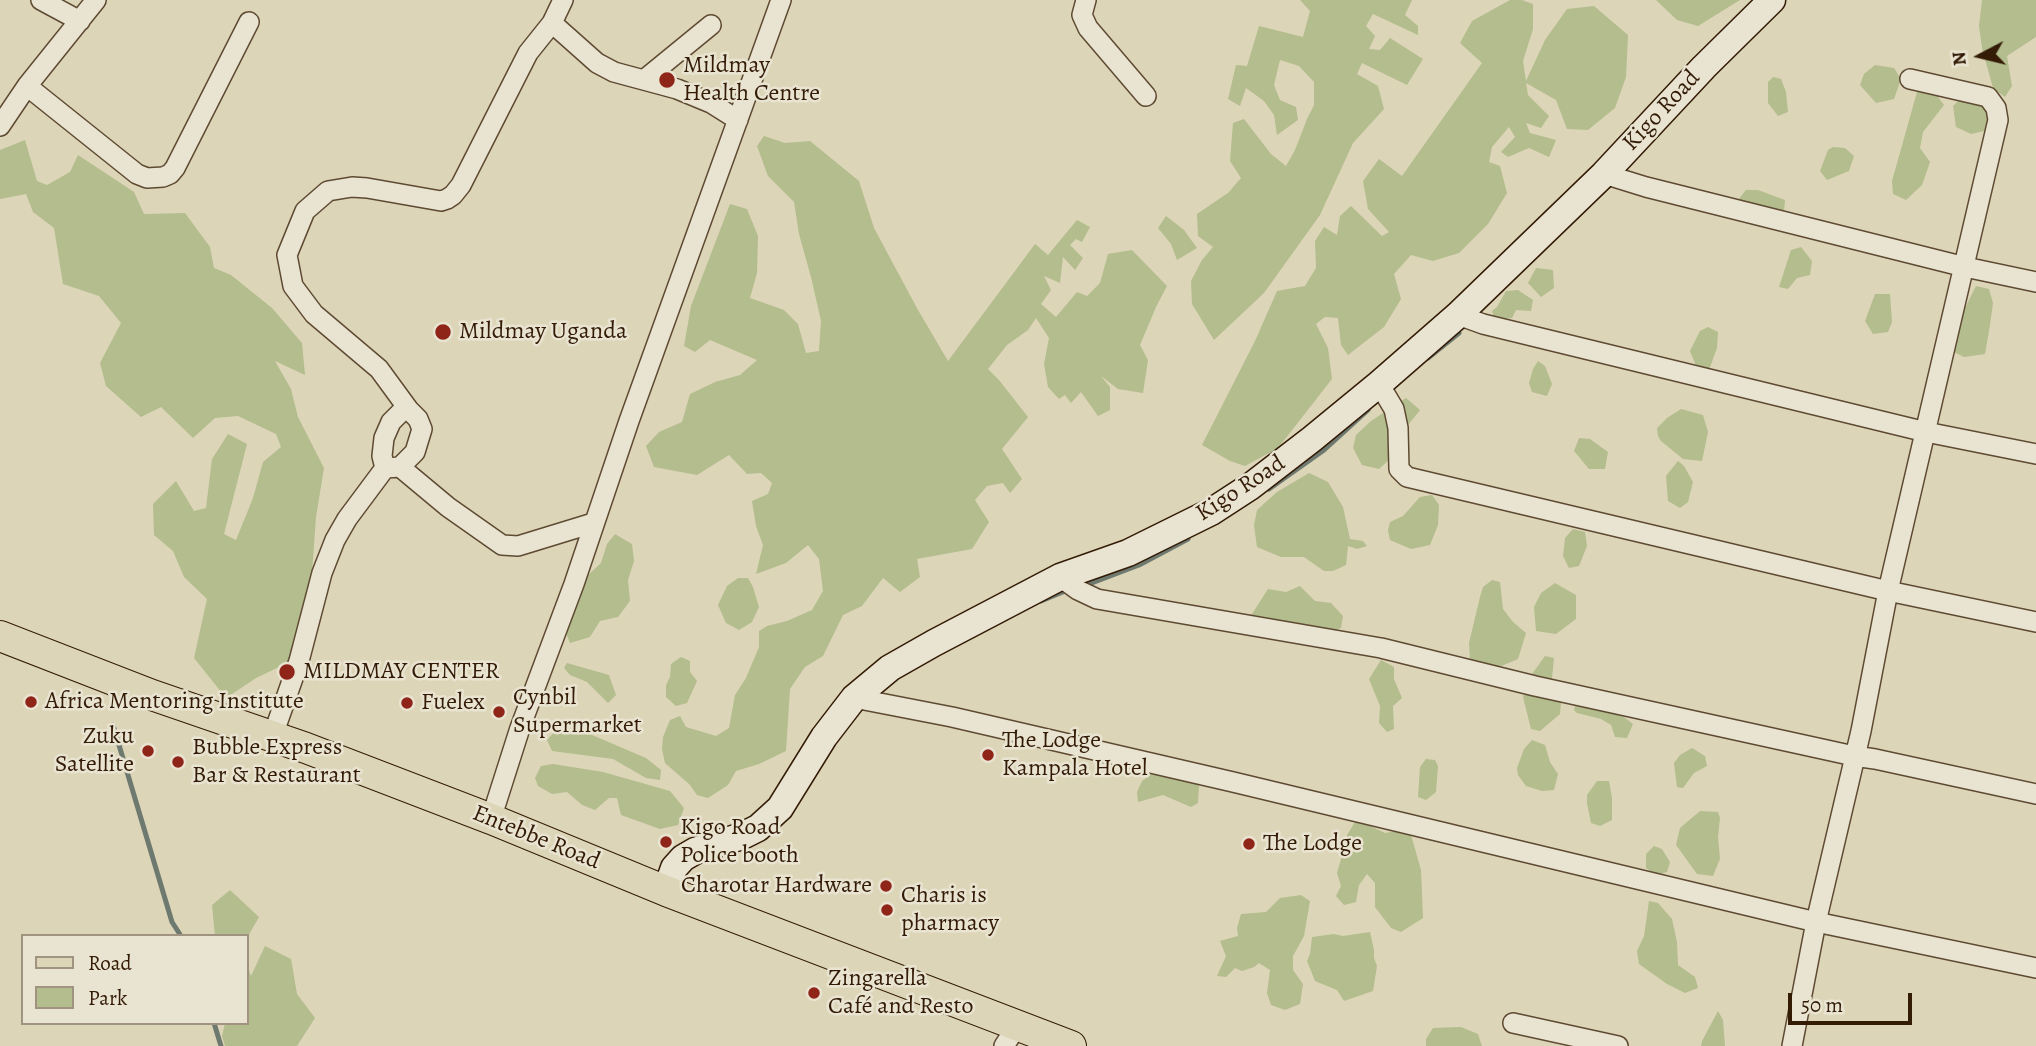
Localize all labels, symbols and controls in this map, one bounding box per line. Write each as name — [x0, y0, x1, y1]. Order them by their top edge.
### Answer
north arrow — [1945, 21, 2015, 91]
text: N — [1945, 50, 1973, 67]
place label: Mildmay Health Centre — [683, 52, 820, 108]
street label: Kigo Road — [1617, 64, 1707, 158]
marker: Mildmay Health Centre — [657, 70, 677, 90]
place label: Mildmay Uganda — [459, 318, 627, 346]
marker: Mildmay Uganda — [433, 322, 453, 342]
street label: Kigo Road — [1191, 450, 1291, 528]
place label: MILDMAY CENTER — [303, 658, 500, 686]
marker: MILDMAY CENTER — [277, 662, 297, 682]
place label: Cynbil Supermarket — [513, 684, 642, 740]
place label: Africa Mentoring Institute — [45, 688, 304, 716]
place label: Fuelex — [421, 689, 485, 717]
marker: Africa Mentoring Institute — [23, 694, 39, 710]
marker: Fuelex — [399, 695, 415, 711]
marker: Cynbil Supermarket — [491, 704, 507, 720]
place label: Zuku Satellite — [55, 723, 134, 779]
place label: The Lodge Kampala Hotel — [1002, 727, 1148, 783]
place label: Bubble Express Bar & Restaurant — [192, 734, 361, 790]
marker: Zuku Satellite — [140, 743, 156, 759]
marker: The Lodge Kampala Hotel — [980, 747, 996, 763]
marker: Bubble Express Bar & Restaurant — [170, 754, 186, 770]
street label: Entebbe Road — [468, 799, 604, 877]
place label: Kigo Road Police booth — [680, 814, 799, 870]
place label: The Lodge — [1263, 830, 1362, 858]
marker: Kigo Road Police booth — [658, 834, 674, 850]
marker: The Lodge — [1241, 836, 1257, 852]
place label: Charotar Hardware — [681, 872, 872, 900]
marker: Charotar Hardware — [878, 878, 894, 894]
place label: Charis is pharmacy — [901, 882, 999, 938]
marker: Charis is pharmacy — [879, 902, 895, 918]
legend — [21, 934, 248, 1025]
text: Road — [88, 949, 132, 977]
place label: Zingarella Café and Resto — [828, 965, 973, 1021]
scale bar — [1791, 979, 1915, 1023]
text: Park — [88, 984, 127, 1012]
marker: Zingarella Café and Resto — [806, 985, 822, 1001]
text: 50 m — [1801, 991, 1843, 1019]

